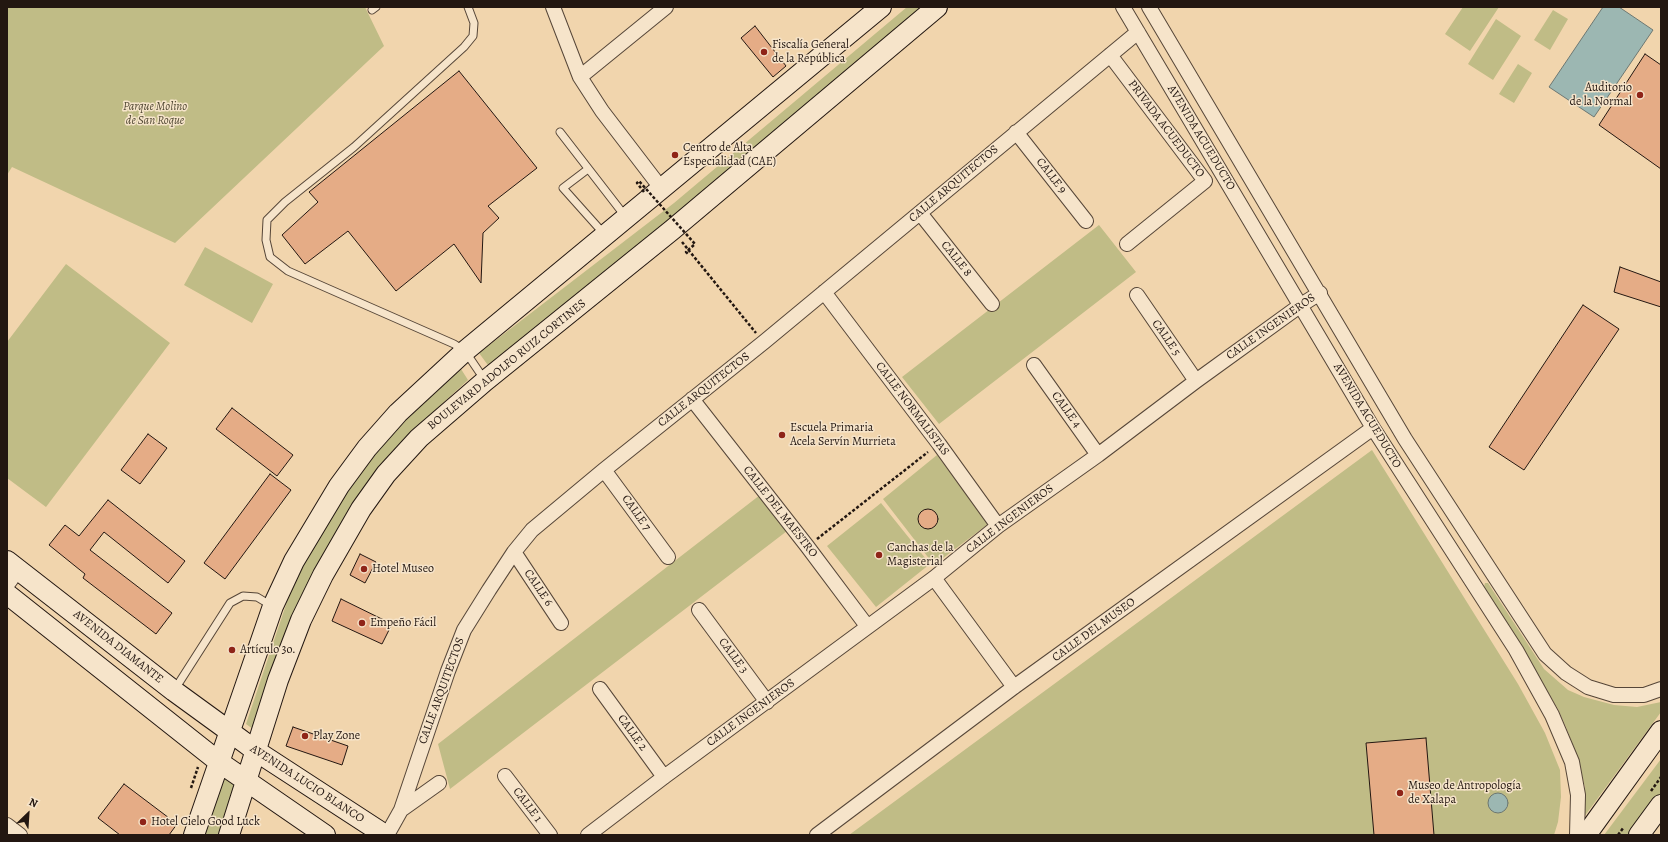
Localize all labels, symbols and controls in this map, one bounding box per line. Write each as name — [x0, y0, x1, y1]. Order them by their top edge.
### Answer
place label: Fiscalía General de la República — [772, 38, 849, 66]
marker: Fiscalía General de la República — [759, 47, 769, 57]
street label: PRIVADA ACUEDUCTO — [1125, 77, 1207, 181]
place label: Auditorio de la Normal — [1569, 81, 1632, 109]
street label: AVENIDA ACUEDUCTO — [1164, 83, 1238, 193]
marker: Auditorio de la Normal — [1635, 90, 1645, 100]
park label: Parque Molino de San Roque — [123, 100, 187, 128]
place label: Centro de Alta Especialidad (CAE) — [683, 141, 776, 169]
street label: CALLE ARQUITECTOS — [906, 142, 1002, 226]
marker: Centro de Alta Especialidad (CAE) — [670, 150, 680, 160]
street label: CALLE 9 — [1033, 155, 1069, 197]
street label: CALLE 8 — [937, 238, 975, 280]
street label: CALLE INGENIEROS — [1224, 291, 1318, 363]
street label: BOULEVARD ADOLFO RUIZ CORTINES — [425, 297, 589, 433]
street label: CALLE 5 — [1148, 317, 1184, 359]
street label: CALLE ARQUITECTOS — [655, 350, 753, 430]
street label: CALLE NORMALISTAS — [872, 359, 952, 459]
street label: AVENIDA ACUEDUCTO — [1330, 361, 1404, 471]
street label: CALLE 4 — [1048, 389, 1084, 431]
place label: Escuela Primaria Acela Servín Murrieta — [790, 421, 896, 449]
marker: Escuela Primaria Acela Servín Murrieta — [777, 430, 787, 440]
street label: CALLE DEL MAESTRO — [740, 463, 820, 561]
street label: CALLE INGENIEROS — [963, 481, 1057, 557]
street label: CALLE 7 — [618, 492, 654, 534]
place label: Canchas de la Magisterial — [887, 541, 954, 569]
marker: Canchas de la Magisterial — [874, 550, 884, 560]
place label: Hotel Museo — [372, 562, 434, 576]
marker: Hotel Museo — [359, 564, 369, 574]
street label: CALLE 6 — [521, 567, 555, 609]
street label: CALLE DEL MUSEO — [1050, 595, 1138, 665]
street label: AVENIDA DIAMANTE — [70, 607, 166, 687]
place label: Empeño Fácil — [370, 616, 436, 630]
marker: Empeño Fácil — [357, 618, 367, 628]
street label: CALLE 3 — [715, 635, 751, 677]
street label: CALLE ARQUITECTOS — [416, 636, 468, 746]
place label: Artículo 3o. — [240, 643, 296, 657]
marker: Artículo 3o. — [227, 645, 237, 655]
street label: CALLE INGENIEROS — [704, 676, 798, 750]
street label: CALLE 2 — [614, 712, 650, 754]
place label: Play Zone — [313, 729, 360, 743]
marker: Play Zone — [300, 731, 310, 741]
street label: AVENIDA LUCIO BLANCO — [247, 742, 367, 826]
place label: Museo de Antropología de Xalapa — [1408, 779, 1521, 807]
street label: CALLE 1 — [509, 785, 545, 825]
marker: Museo de Antropología de Xalapa — [1395, 788, 1405, 798]
north arrow — [8, 794, 48, 834]
text: N — [26, 794, 40, 811]
place label: Hotel Cielo Good Luck — [151, 815, 260, 829]
marker: Hotel Cielo Good Luck — [138, 817, 148, 827]

